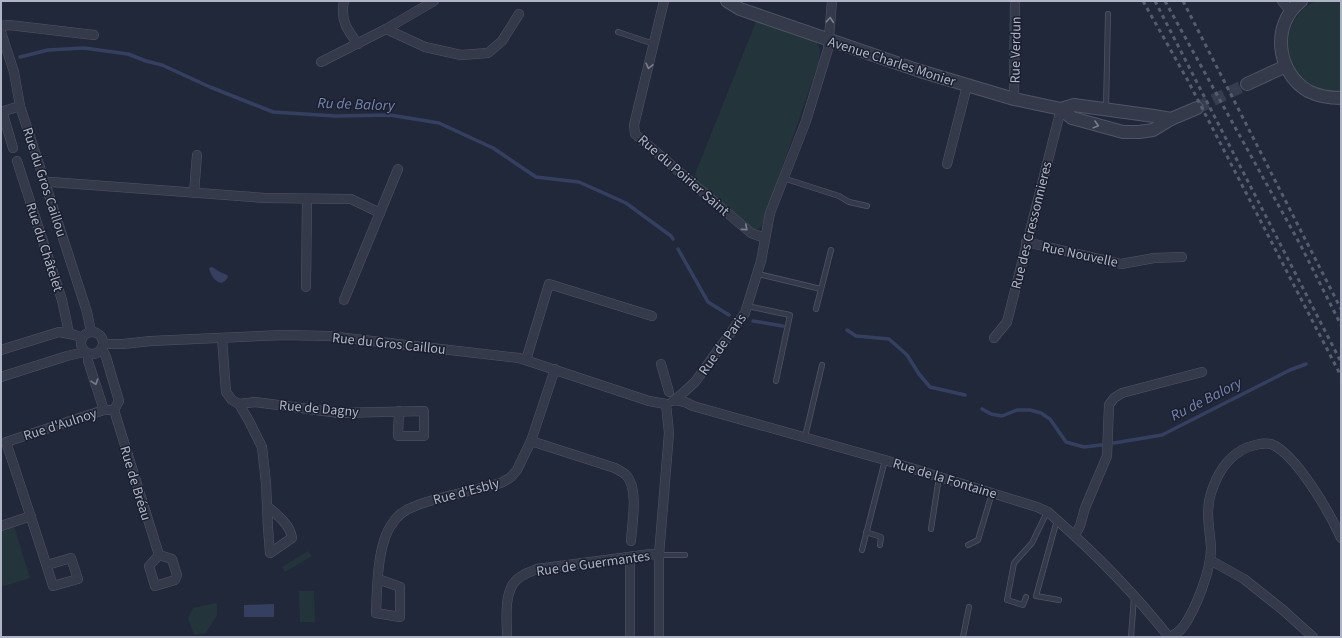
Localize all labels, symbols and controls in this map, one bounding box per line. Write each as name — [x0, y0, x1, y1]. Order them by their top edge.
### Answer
street label: Rue Verdun — [1005, 16, 1027, 84]
one-way arrow — [826, 17, 835, 23]
street label: Avenue Charles Monier — [825, 32, 958, 92]
one-way arrow — [645, 63, 654, 70]
water label: Ru de Balory — [317, 93, 396, 116]
one-way arrow — [1092, 120, 1099, 128]
street label: Rue du Gros Caillou — [17, 125, 71, 240]
street label: Rue du Poirier Saint — [633, 130, 734, 221]
street label: Rue des Cressonnieres — [1006, 159, 1058, 291]
street label: Rue du Châtelet — [20, 200, 68, 295]
one-way arrow — [740, 224, 747, 231]
street label: Rue Nouvelle — [1040, 237, 1120, 273]
street label: Rue de Paris — [694, 309, 752, 380]
street label: Rue du Gros Caillou — [331, 328, 447, 360]
water label: Ru de Balory — [1167, 372, 1247, 426]
one-way arrow — [90, 379, 99, 386]
street label: Rue de Dagny — [278, 396, 360, 422]
street label: Rue d'Aulnoy — [21, 404, 100, 446]
street label: Rue de Bréau — [114, 443, 156, 523]
street label: Rue de la Fontaine — [890, 454, 999, 504]
street label: Rue d'Esbly — [431, 473, 502, 510]
street label: Rue de Guermantes — [535, 546, 651, 582]

